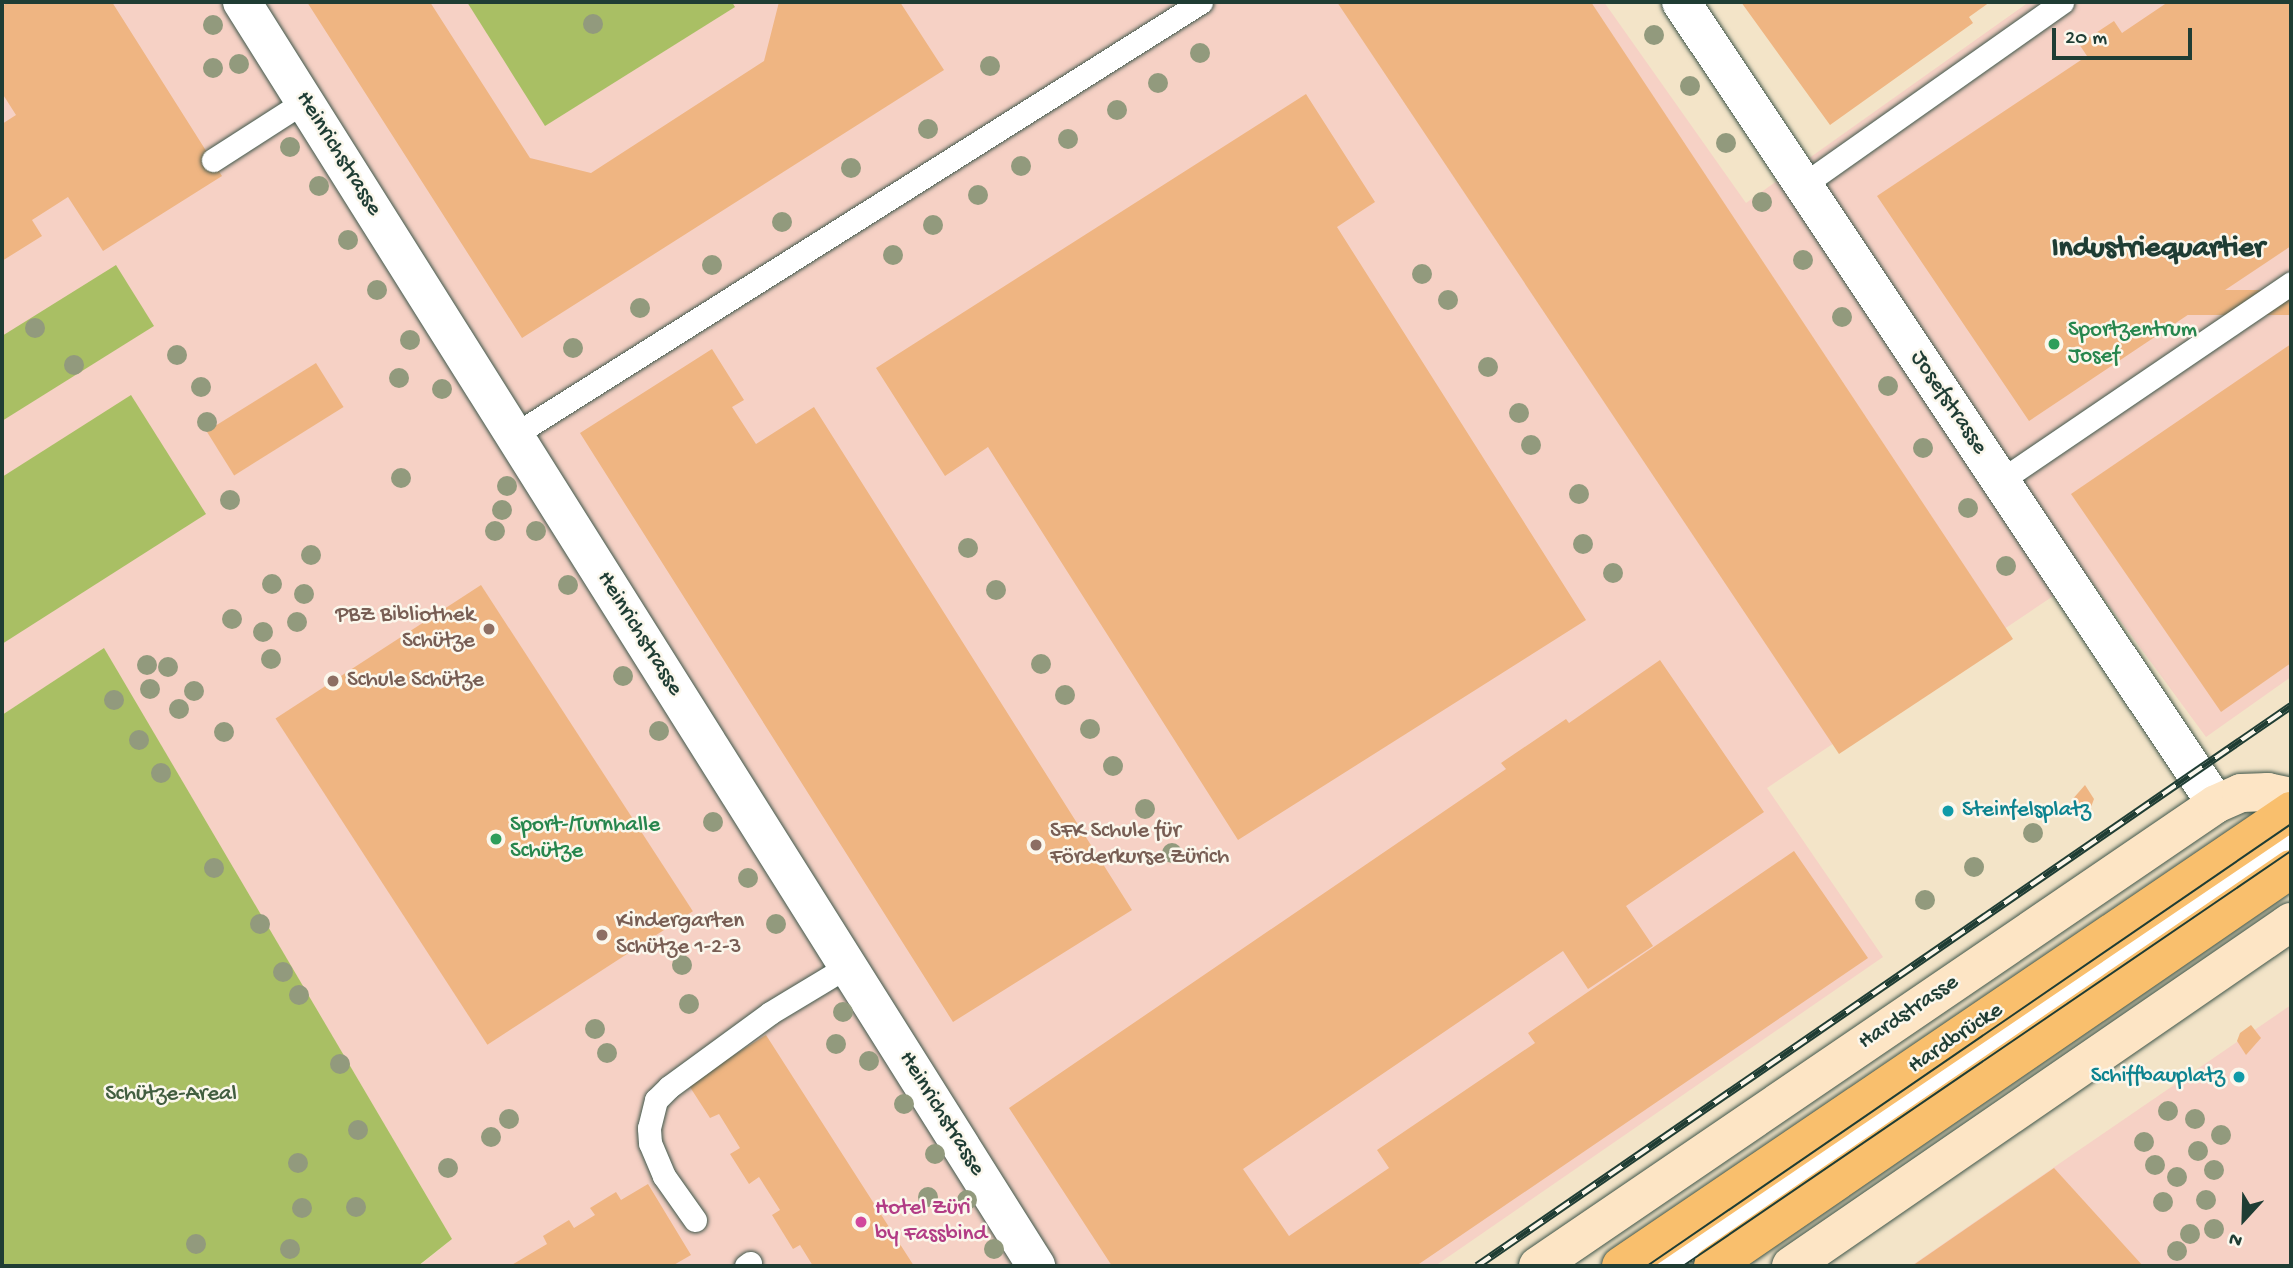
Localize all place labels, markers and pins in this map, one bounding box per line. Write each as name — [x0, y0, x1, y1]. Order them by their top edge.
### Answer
place label: Sportzentrum Josef — [2068, 317, 2197, 371]
marker: Sportzentrum Josef — [2046, 336, 2062, 352]
place label: PBZ Bibliothek Schütze — [335, 602, 475, 656]
marker: PBZ Bibliothek Schütze — [481, 621, 497, 637]
place label: Schule Schütze — [347, 667, 484, 695]
marker: Schule Schütze — [325, 673, 341, 689]
place label: Steinfelsplatz — [1962, 797, 2091, 825]
marker: Steinfelsplatz — [1940, 803, 1956, 819]
place label: Sport-/Turnhalle Schütze — [510, 812, 660, 866]
place label: SFK Schule für Förderkurse Zürich — [1050, 818, 1229, 872]
marker: Sport-/Turnhalle Schütze — [488, 831, 504, 847]
marker: SFK Schule für Förderkurse Zürich — [1028, 837, 1044, 853]
place label: Kindergarten Schütze 1-2-3 — [616, 908, 744, 962]
marker: Kindergarten Schütze 1-2-3 — [594, 927, 610, 943]
place label: Schiffbauplatz — [2091, 1063, 2225, 1091]
marker: Schiffbauplatz — [2231, 1069, 2247, 1085]
place label: Hotel Züri by Fassbind — [875, 1195, 987, 1249]
marker: Hotel Züri by Fassbind — [853, 1214, 869, 1230]

